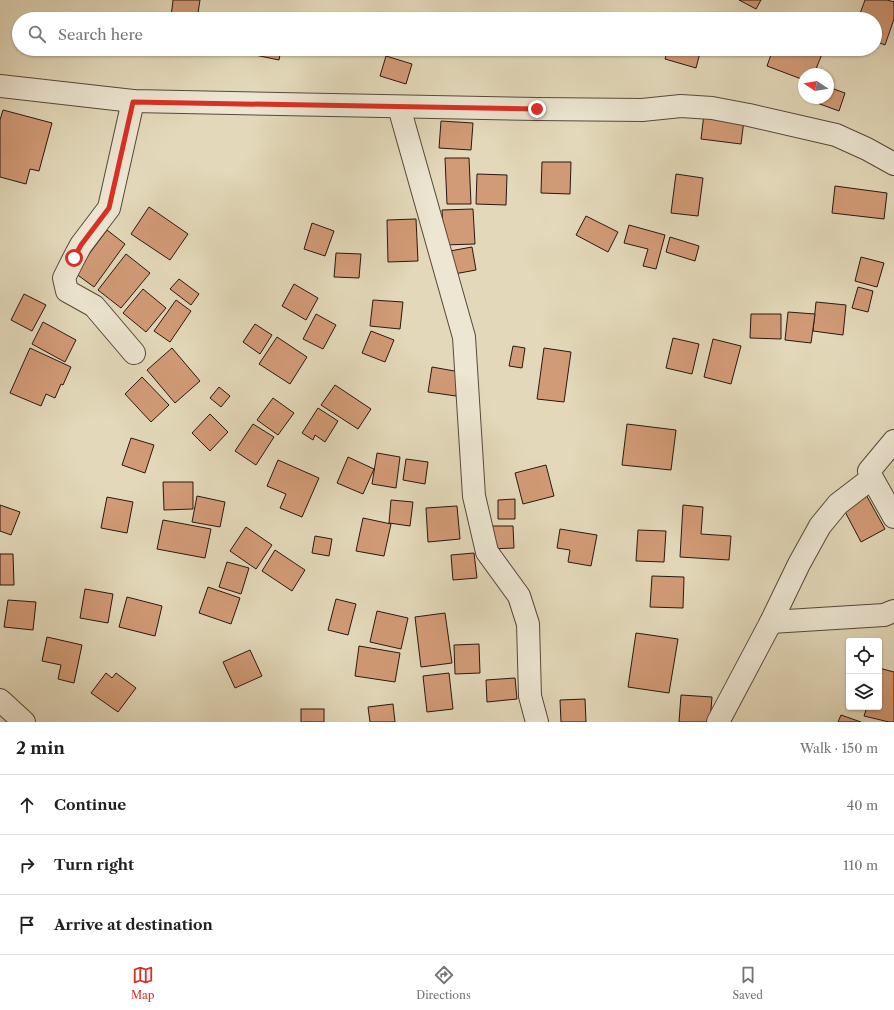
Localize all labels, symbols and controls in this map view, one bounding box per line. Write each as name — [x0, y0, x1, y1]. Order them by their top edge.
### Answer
search box — [12, 12, 882, 56]
icon: search — [26, 23, 48, 45]
text: Search here — [58, 25, 143, 44]
north arrow — [798, 68, 834, 104]
route end — [528, 100, 546, 118]
route start — [65, 249, 83, 267]
map controls — [846, 638, 882, 710]
button: locate — [846, 638, 882, 674]
button: layers — [846, 674, 882, 710]
text: 2 min — [16, 738, 65, 758]
text: Walk · 150 m — [800, 740, 878, 756]
icon: ahead — [16, 794, 38, 816]
text: Continue — [54, 795, 126, 814]
text: 40 m — [847, 797, 878, 813]
icon: right — [16, 854, 38, 876]
text: Turn right — [54, 855, 134, 874]
text: 110 m — [843, 857, 878, 873]
icon: arrive — [16, 914, 38, 936]
text: Arrive at destination — [54, 915, 213, 934]
tab: Map — [131, 964, 155, 1002]
tab: Directions — [416, 964, 471, 1002]
tab: Saved — [733, 964, 763, 1002]

